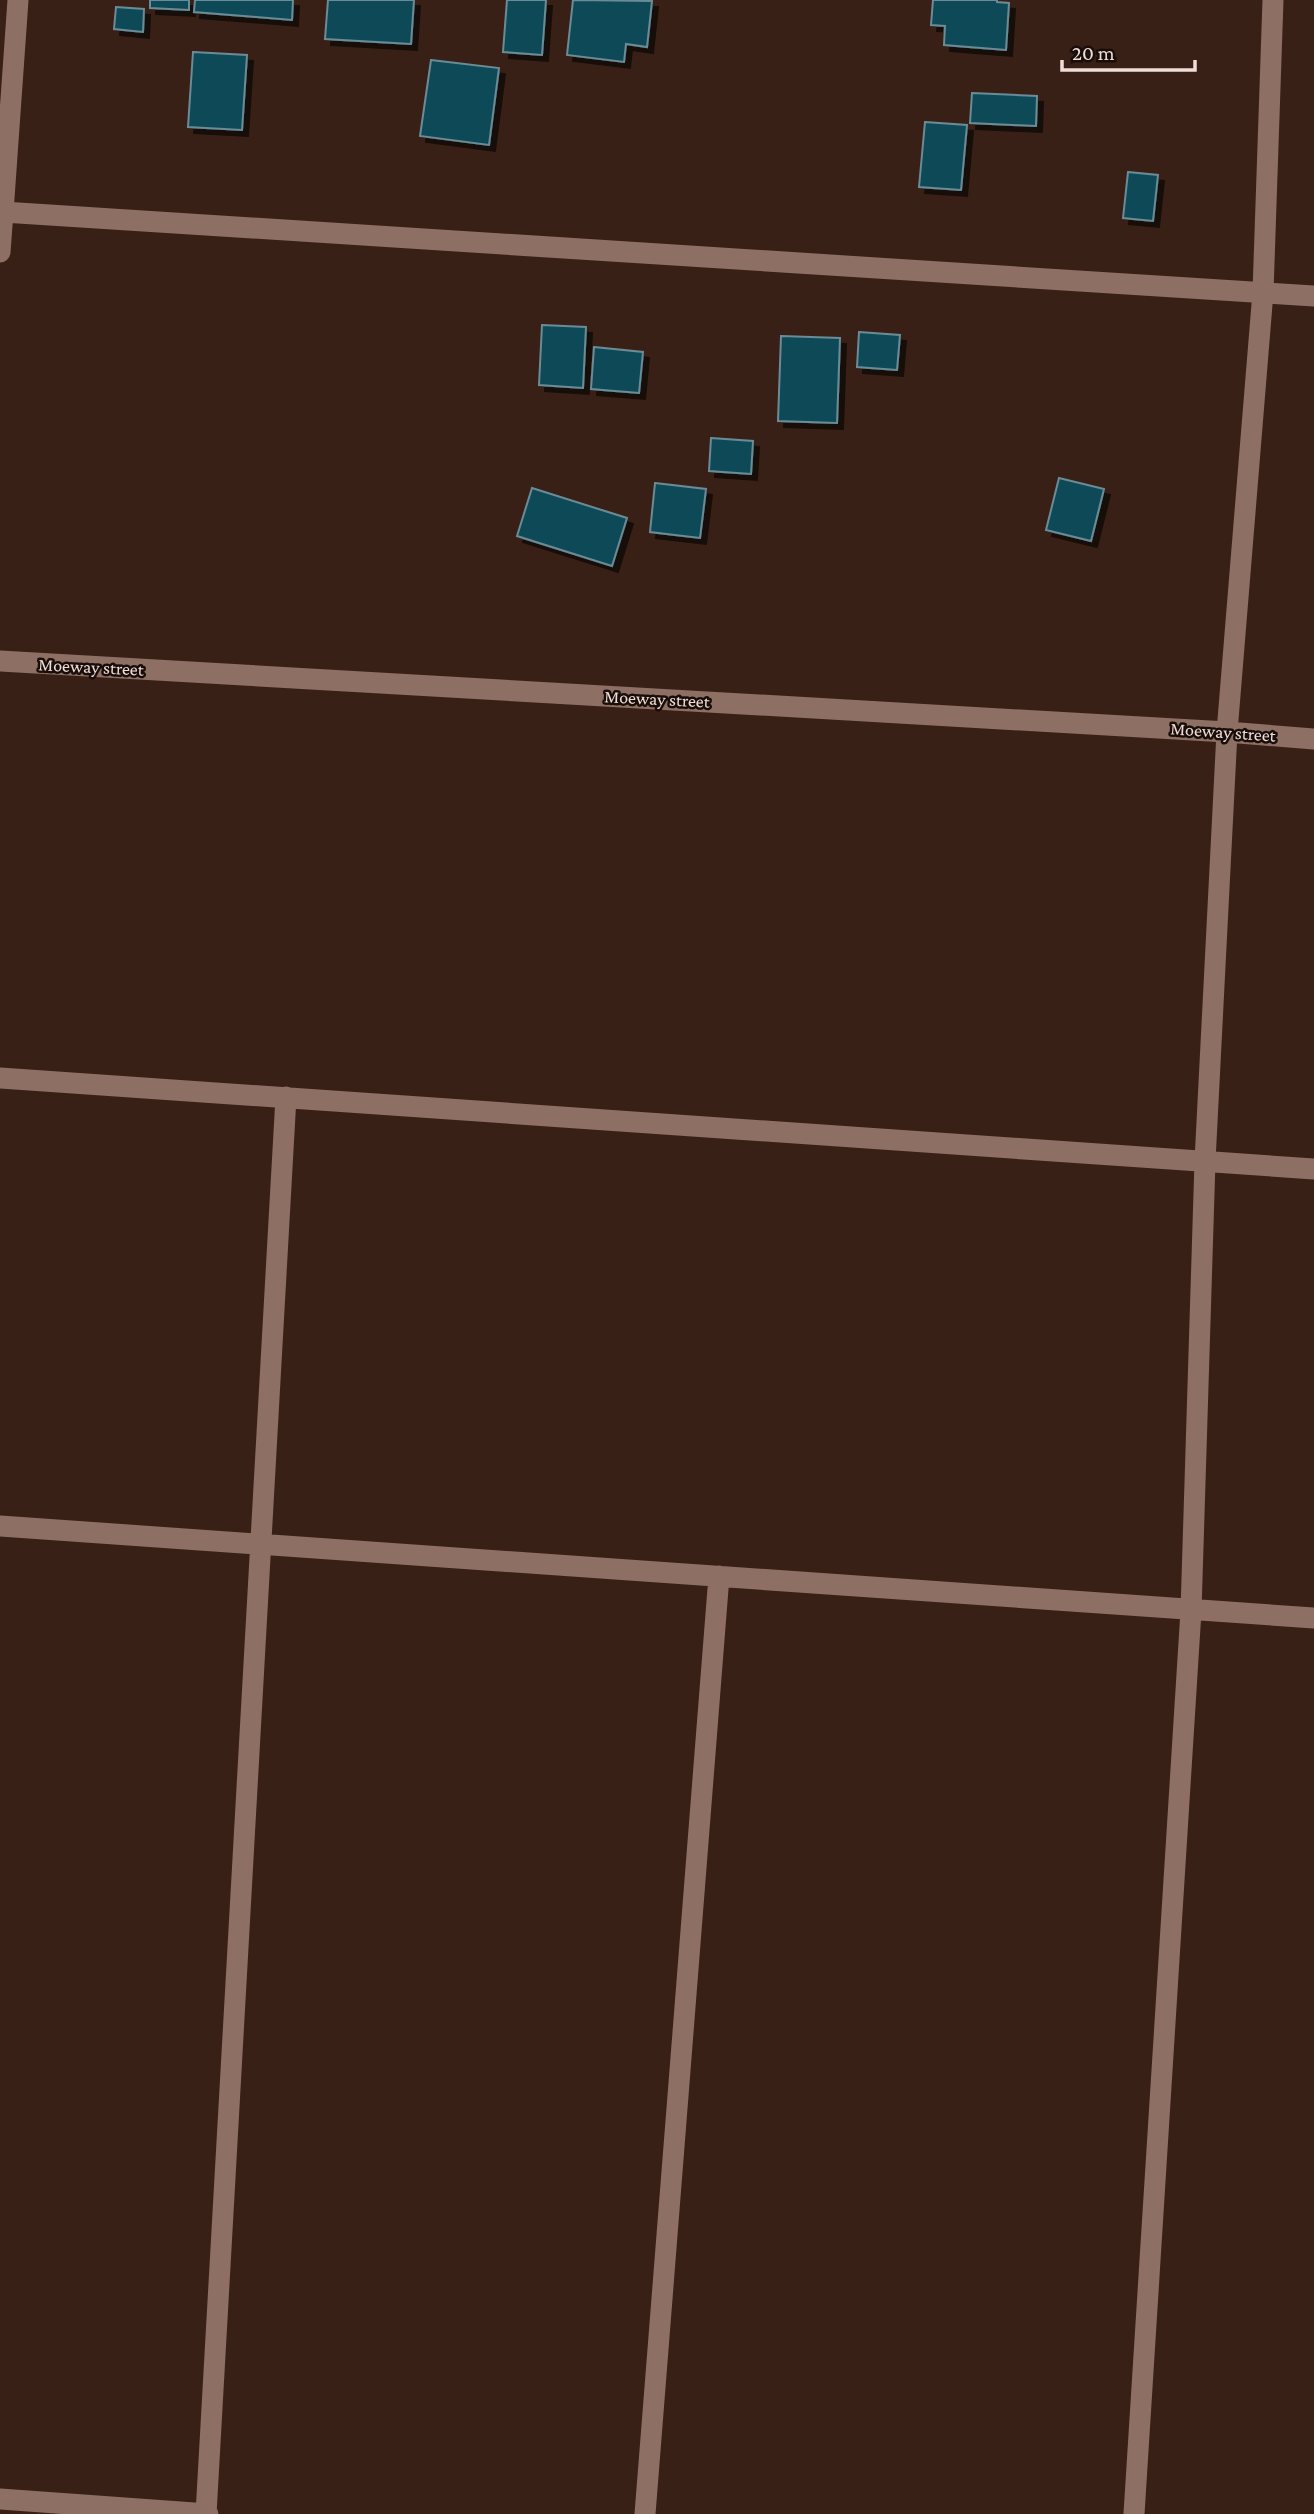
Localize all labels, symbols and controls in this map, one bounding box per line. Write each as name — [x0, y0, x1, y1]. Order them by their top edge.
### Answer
scale bar — [1062, 28, 1195, 72]
text: 20 m — [1072, 41, 1115, 65]
street label: Moeway street — [38, 654, 145, 680]
street label: Moeway street — [604, 686, 711, 712]
street label: Moeway street — [1170, 718, 1277, 746]

